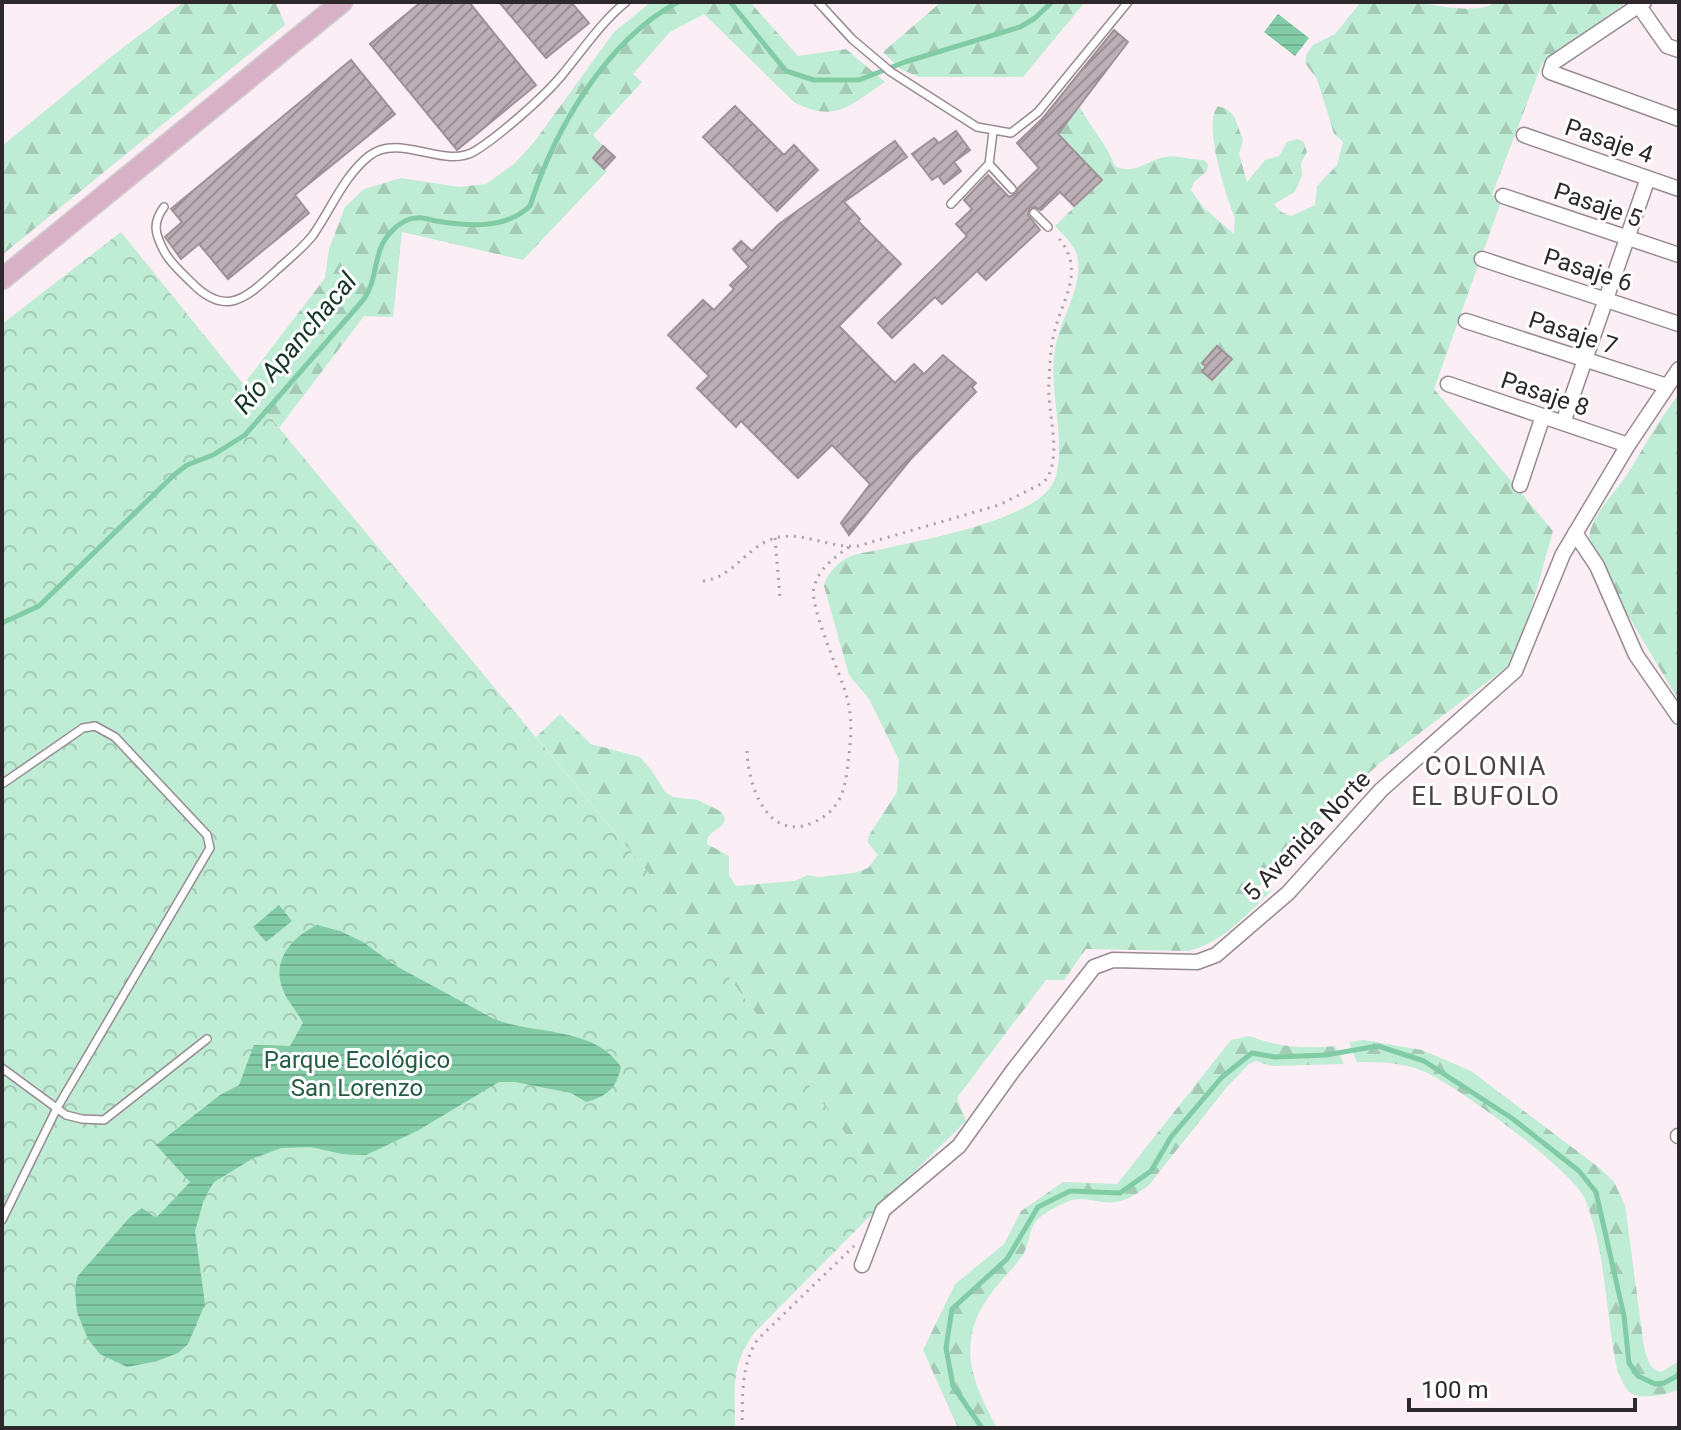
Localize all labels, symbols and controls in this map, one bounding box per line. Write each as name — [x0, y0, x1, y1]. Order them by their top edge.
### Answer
street label: Pasaje 4 — [1561, 113, 1657, 169]
street label: Pasaje 5 — [1550, 177, 1646, 233]
street label: Pasaje 6 — [1540, 243, 1636, 297]
water label: Río Apanchacal — [227, 266, 363, 420]
street label: Pasaje 7 — [1525, 306, 1621, 360]
street label: Pasaje 8 — [1497, 366, 1593, 422]
district label: COLONIA EL BUFOLO — [1411, 751, 1561, 811]
street label: 5 Avenida Norte — [1238, 765, 1376, 907]
park label: Parque Ecológico San Lorenzo — [264, 1046, 450, 1102]
scale bar — [1409, 1362, 1635, 1412]
text: 100 m — [1421, 1376, 1488, 1404]

